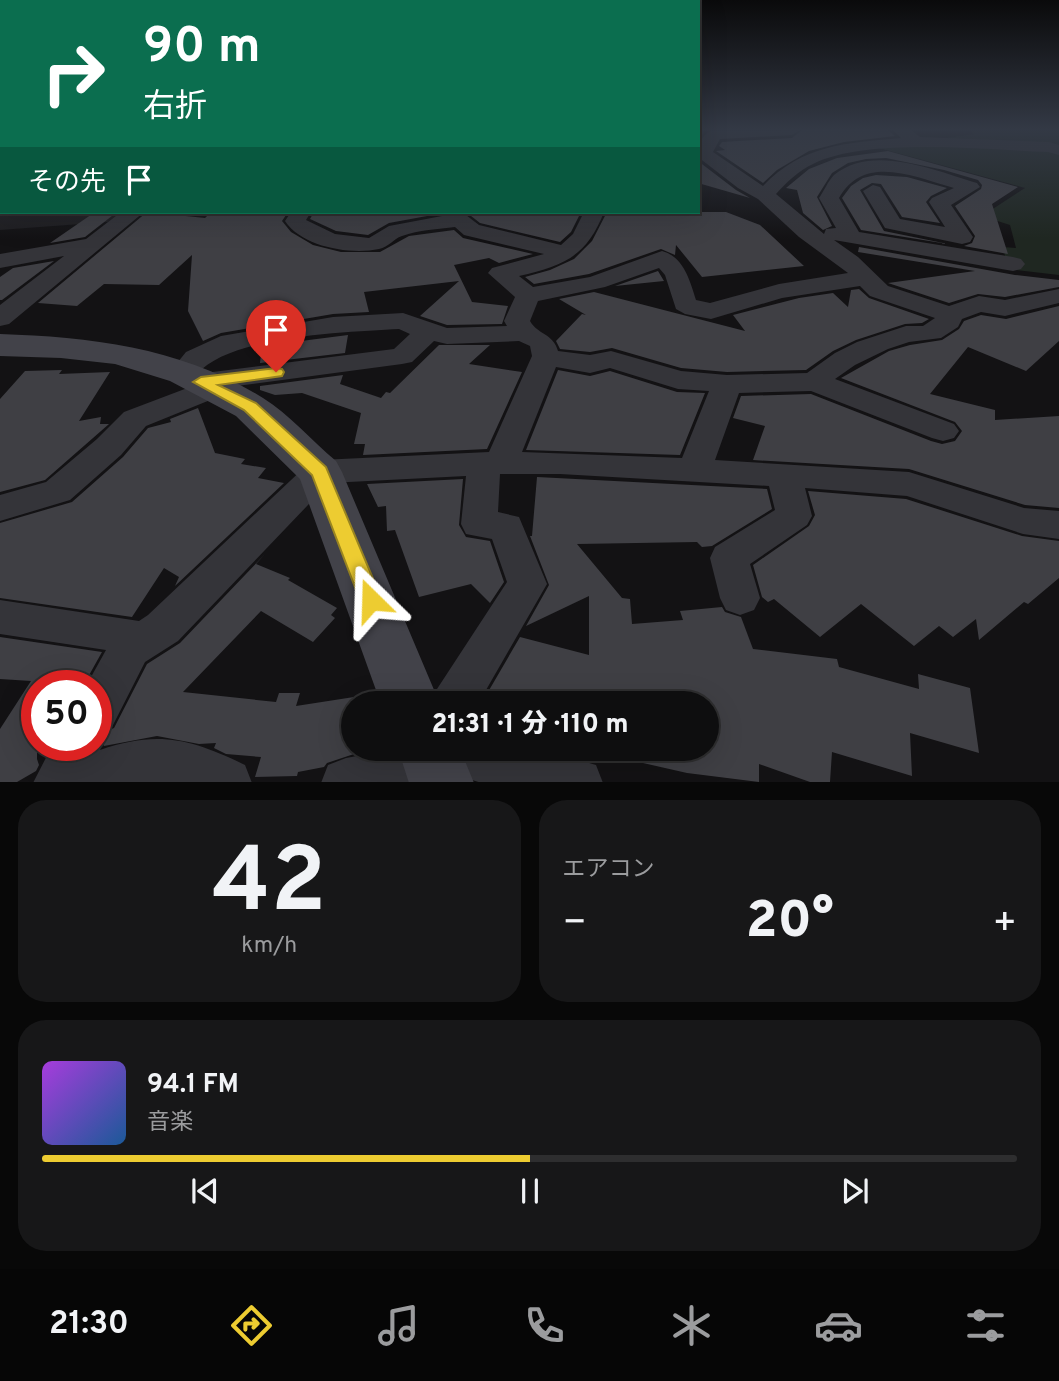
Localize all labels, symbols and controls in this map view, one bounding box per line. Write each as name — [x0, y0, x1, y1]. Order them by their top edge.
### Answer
text: 90 m — [143, 18, 261, 80]
icon: right — [28, 28, 119, 119]
text: 右折 — [143, 88, 207, 128]
icon: arrive — [120, 161, 158, 199]
text: その先 — [28, 167, 106, 200]
pin — [246, 300, 306, 372]
icon: arrive — [257, 311, 295, 349]
position arrow — [334, 563, 408, 637]
speed limit sign: 50 — [21, 670, 112, 761]
text: 21:31 · 1 分 · 110 m — [431, 709, 629, 742]
text: 42 — [212, 829, 326, 944]
text: エアコン — [563, 856, 655, 885]
text: 20° — [746, 890, 834, 956]
text: − — [563, 900, 587, 949]
text: + — [992, 900, 1017, 949]
text: km/h — [241, 932, 297, 961]
text: 94.1 FM — [147, 1069, 239, 1102]
text: 音楽 — [147, 1109, 193, 1138]
icon: previous — [186, 1172, 224, 1210]
icon: pause — [511, 1172, 549, 1210]
icon: next — [836, 1172, 874, 1210]
icon: directions — [227, 1301, 276, 1350]
icon: music — [374, 1301, 423, 1350]
icon: phone — [520, 1301, 569, 1350]
icon: climate — [667, 1301, 716, 1350]
icon: car — [814, 1301, 863, 1350]
icon: filters — [961, 1301, 1010, 1350]
text: 21:30 — [49, 1305, 129, 1345]

